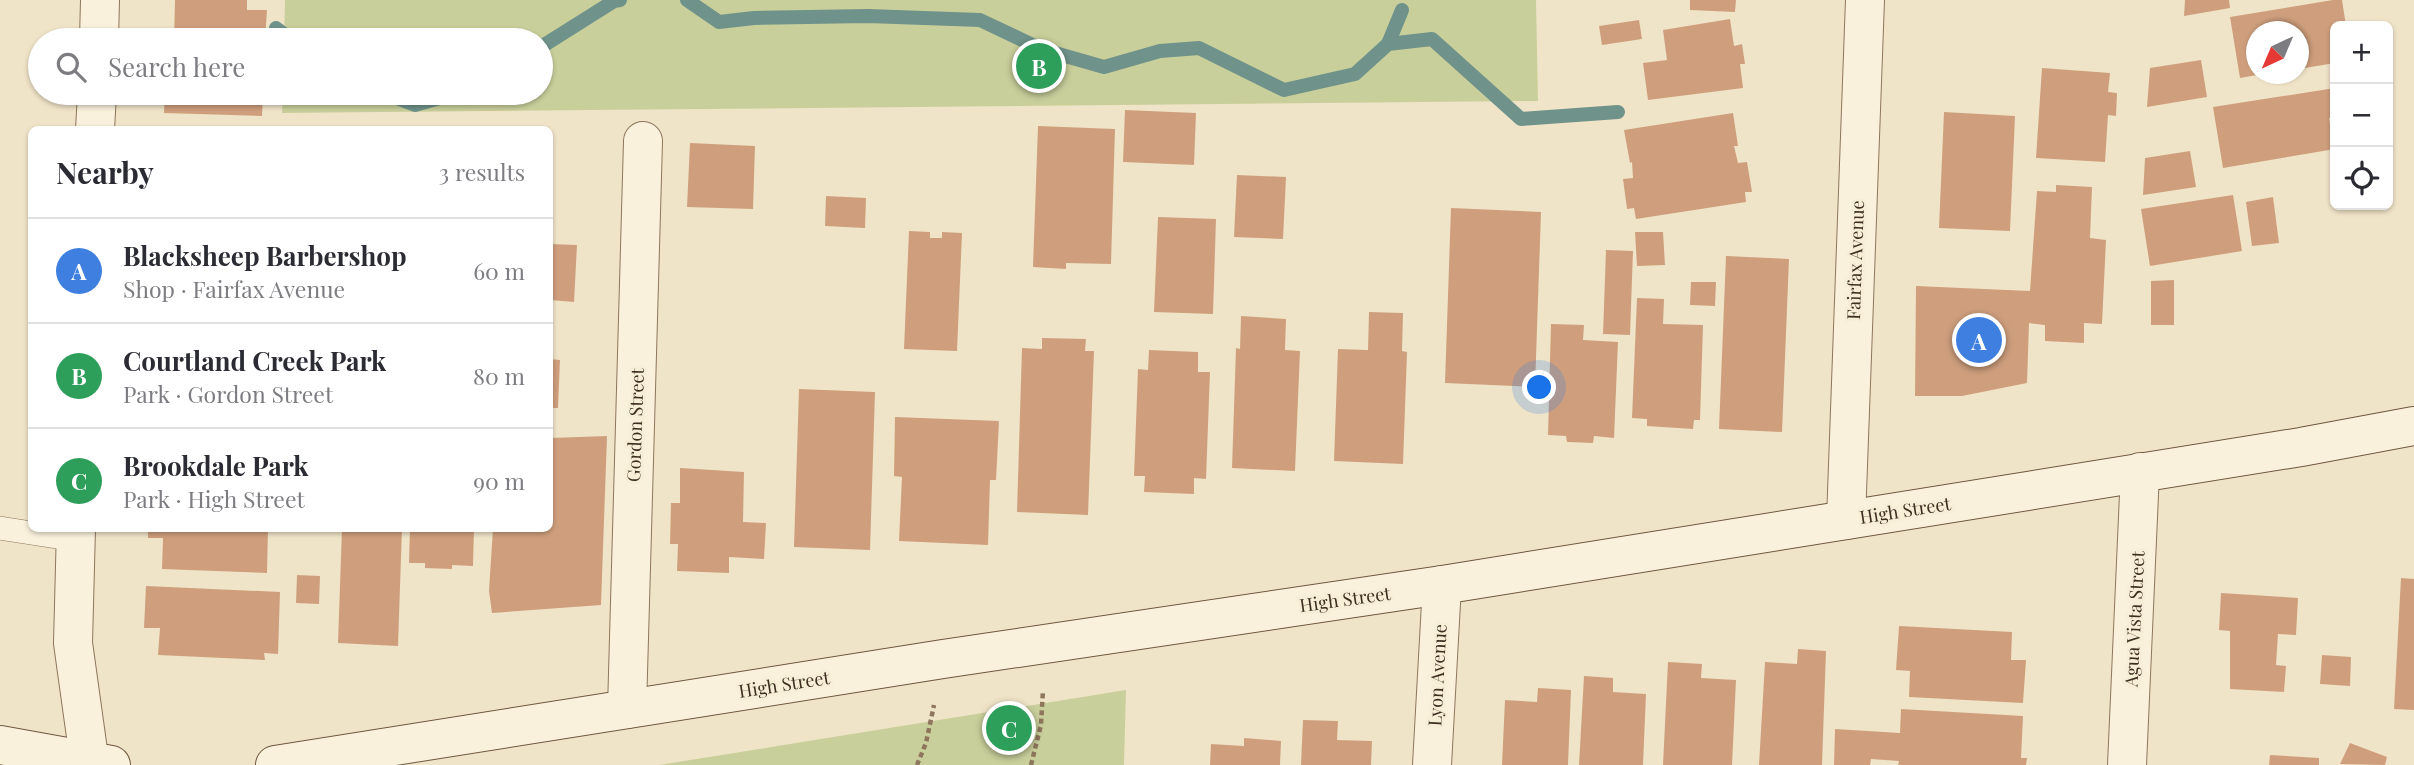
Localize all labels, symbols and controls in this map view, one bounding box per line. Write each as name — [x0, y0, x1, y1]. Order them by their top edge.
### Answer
north arrow — [2246, 21, 2309, 84]
map controls — [2330, 21, 2393, 210]
button: + — [2330, 21, 2393, 84]
search box — [28, 28, 553, 105]
pin: B — [1016, 40, 1062, 92]
icon: search — [52, 48, 90, 86]
text: Search here — [108, 49, 245, 84]
button: − — [2330, 84, 2393, 147]
button: locate — [2330, 147, 2393, 210]
text: Nearby — [56, 152, 154, 192]
text: 3 results — [439, 156, 525, 187]
street label: Fairfax Avenue — [1841, 200, 1869, 320]
text: Blacksheep Barbershop — [123, 238, 407, 273]
text: A — [71, 255, 87, 286]
text: 60 m — [473, 255, 525, 286]
text: Shop · Fairfax Avenue — [123, 273, 345, 304]
pin: A — [1956, 314, 2002, 366]
text: Courtland Creek Park — [123, 343, 386, 378]
text: B — [71, 360, 87, 391]
text: 80 m — [473, 360, 525, 391]
street label: Gordon Street — [621, 367, 649, 482]
your location — [1522, 370, 1556, 404]
text: Park · Gordon Street — [123, 378, 333, 409]
text: Brookdale Park — [123, 448, 308, 483]
text: C — [71, 465, 87, 496]
text: 90 m — [473, 465, 525, 496]
text: Park · High Street — [123, 483, 305, 514]
street label: High Street — [1858, 491, 1953, 529]
street label: Agua Vista Street — [2118, 550, 2150, 689]
street label: High Street — [1298, 581, 1393, 617]
street label: Lyon Avenue — [1422, 623, 1452, 727]
street label: High Street — [737, 665, 832, 703]
pin: C — [986, 702, 1032, 754]

